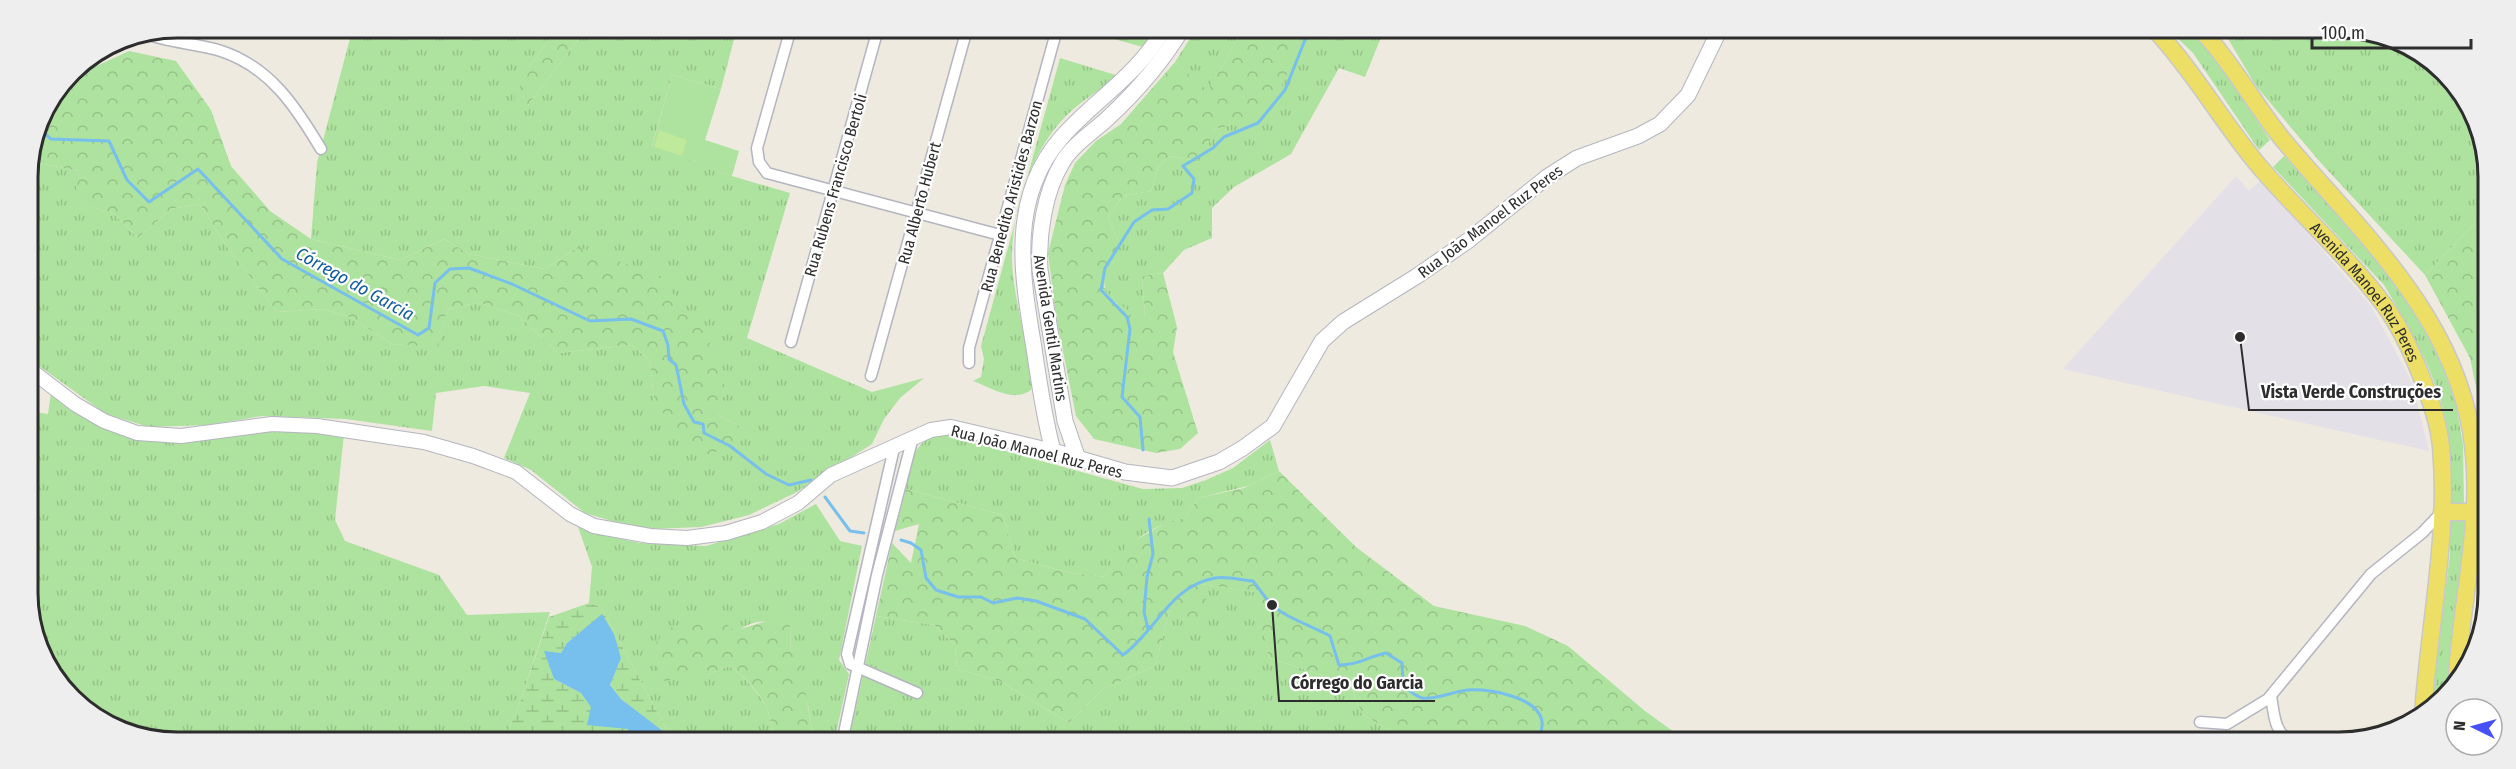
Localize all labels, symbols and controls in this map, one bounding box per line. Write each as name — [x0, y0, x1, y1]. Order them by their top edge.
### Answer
scale bar — [2312, 12, 2471, 50]
text: 100 m — [2321, 22, 2365, 44]
street label: Rua Rubens Francisco Bertoli — [800, 91, 871, 279]
street label: Rua Benedito Aristides Barzon — [977, 98, 1046, 294]
street label: Rua Alberto Hubert — [894, 139, 945, 266]
street label: Rua João Manoel Ruz Peres — [1414, 161, 1566, 282]
street label: Avenida Manoel Ruz Peres — [2306, 218, 2423, 365]
water label: Córrego do Garcia — [292, 242, 418, 326]
street label: Avenida Gentil Martins — [1030, 253, 1071, 403]
callout: Vista Verde Construções — [2249, 374, 2453, 410]
text: Vista Verde Construções — [2260, 381, 2441, 403]
street label: Rua João Manoel Ruz Peres — [949, 421, 1125, 482]
callout: Córrego do Garcia — [1279, 665, 1435, 701]
text: Córrego do Garcia — [1291, 672, 1423, 694]
north arrow — [2444, 697, 2504, 757]
text: N — [2450, 720, 2469, 731]

